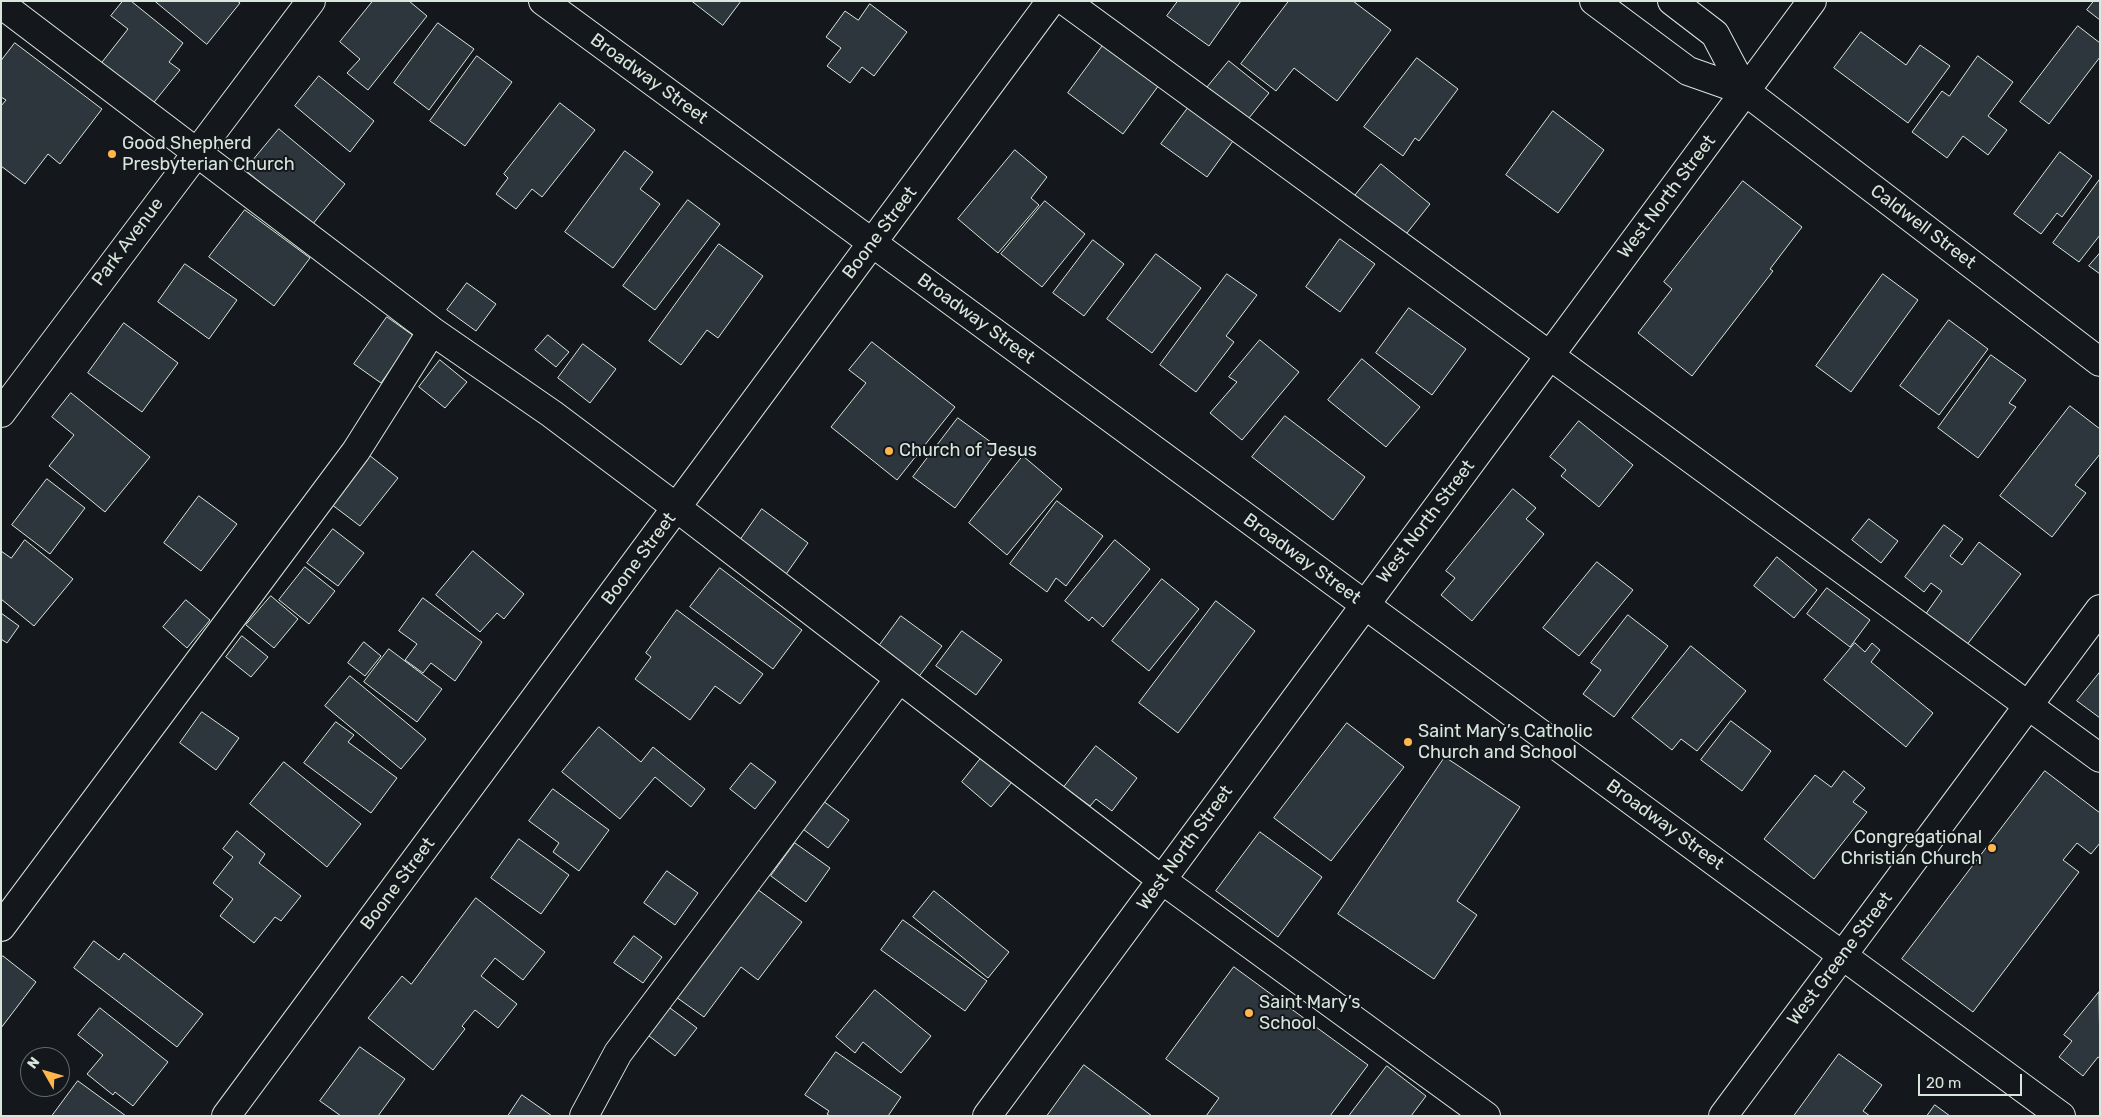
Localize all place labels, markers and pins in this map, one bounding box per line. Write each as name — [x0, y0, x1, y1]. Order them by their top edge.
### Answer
place label: Good Shepherd Presbyterian Church — [122, 133, 295, 176]
marker: Good Shepherd Presbyterian Church — [106, 148, 118, 160]
place label: Church of Jesus — [899, 440, 1037, 462]
marker: Church of Jesus — [883, 445, 895, 457]
place label: Saint Mary’s Catholic Church and School — [1418, 721, 1593, 764]
marker: Saint Mary’s Catholic Church and School — [1402, 736, 1414, 748]
place label: Congregational Christian Church — [1841, 827, 1982, 870]
marker: Congregational Christian Church — [1986, 842, 1998, 854]
place label: Saint Mary’s School — [1259, 992, 1360, 1034]
marker: Saint Mary’s School — [1243, 1007, 1255, 1019]

